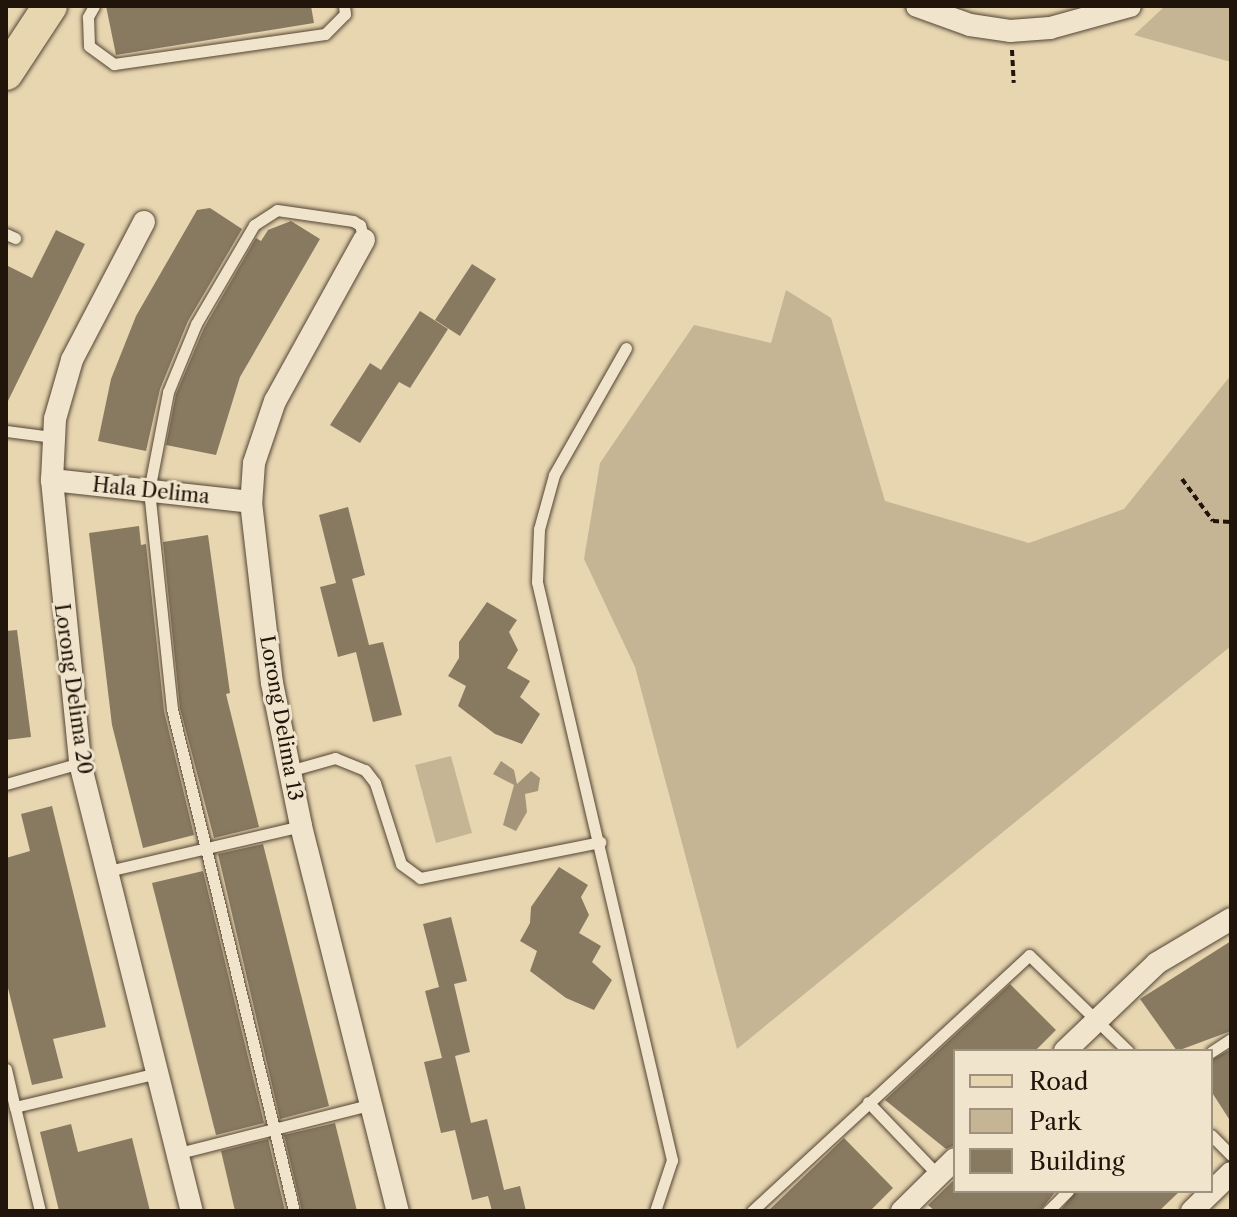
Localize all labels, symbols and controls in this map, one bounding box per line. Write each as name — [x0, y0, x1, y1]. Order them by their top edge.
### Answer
street label: Hala Delima — [91, 473, 211, 509]
street label: Lorong Delima 20 — [49, 602, 97, 776]
street label: Lorong Delima 13 — [255, 633, 307, 803]
legend — [953, 1049, 1213, 1193]
text: Road — [1029, 1067, 1088, 1096]
text: Park — [1029, 1107, 1081, 1136]
text: Building — [1029, 1147, 1125, 1176]

